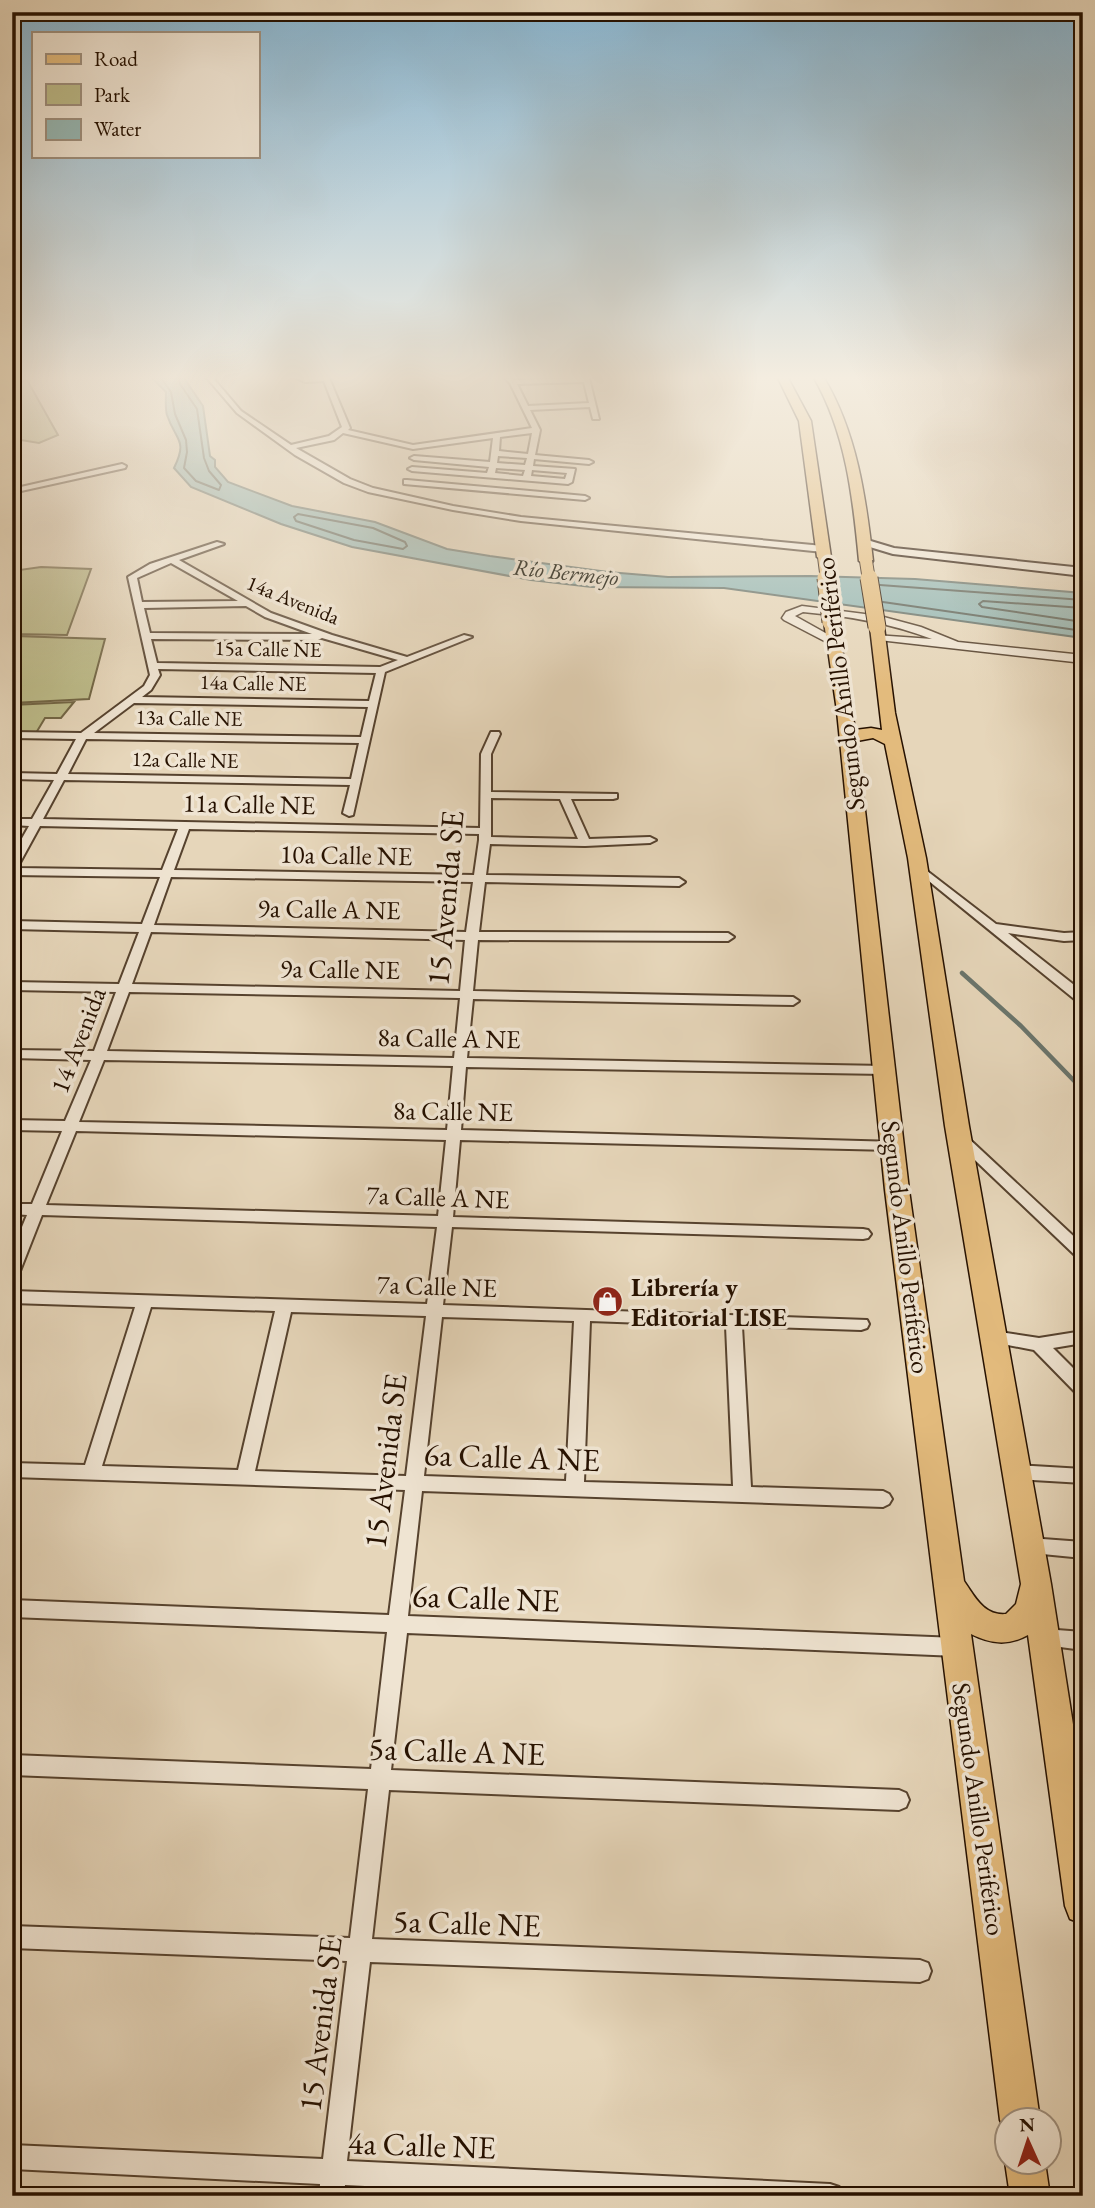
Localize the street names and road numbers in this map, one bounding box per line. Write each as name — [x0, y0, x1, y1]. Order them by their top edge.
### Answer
street label: Segundo Anillo Periférico — [808, 555, 872, 813]
street label: 14a Avenida — [243, 569, 344, 631]
street label: 15a Calle NE — [214, 634, 322, 663]
street label: 14a Calle NE — [199, 668, 307, 697]
street label: 13a Calle NE — [135, 703, 243, 732]
street label: 12a Calle NE — [131, 745, 239, 774]
street label: 11a Calle NE — [182, 786, 316, 822]
street label: 15 Avenida SE — [416, 809, 474, 987]
street label: 10a Calle NE — [279, 837, 413, 873]
street label: 9a Calle A NE — [257, 891, 401, 927]
street label: 9a Calle NE — [280, 951, 401, 987]
street label: 14 Avenida — [42, 982, 114, 1098]
street label: 8a Calle A NE — [377, 1020, 521, 1056]
street label: 8a Calle NE — [393, 1093, 514, 1129]
street label: Segundo Anillo Periférico — [874, 1118, 938, 1376]
street label: 7a Calle A NE — [366, 1178, 510, 1216]
street label: 7a Calle NE — [376, 1267, 498, 1305]
street label: 15 Avenida SE — [353, 1371, 417, 1551]
street label: 6a Calle A NE — [423, 1433, 601, 1481]
street label: 6a Calle NE — [411, 1574, 561, 1622]
street label: Segundo Anillo Periférico — [944, 1680, 1014, 1938]
street label: 5a Calle A NE — [368, 1727, 546, 1775]
street label: 5a Calle NE — [392, 1899, 542, 1947]
street label: 15 Avenida SE — [288, 1934, 352, 2114]
street label: 4a Calle NE — [347, 2121, 497, 2169]

